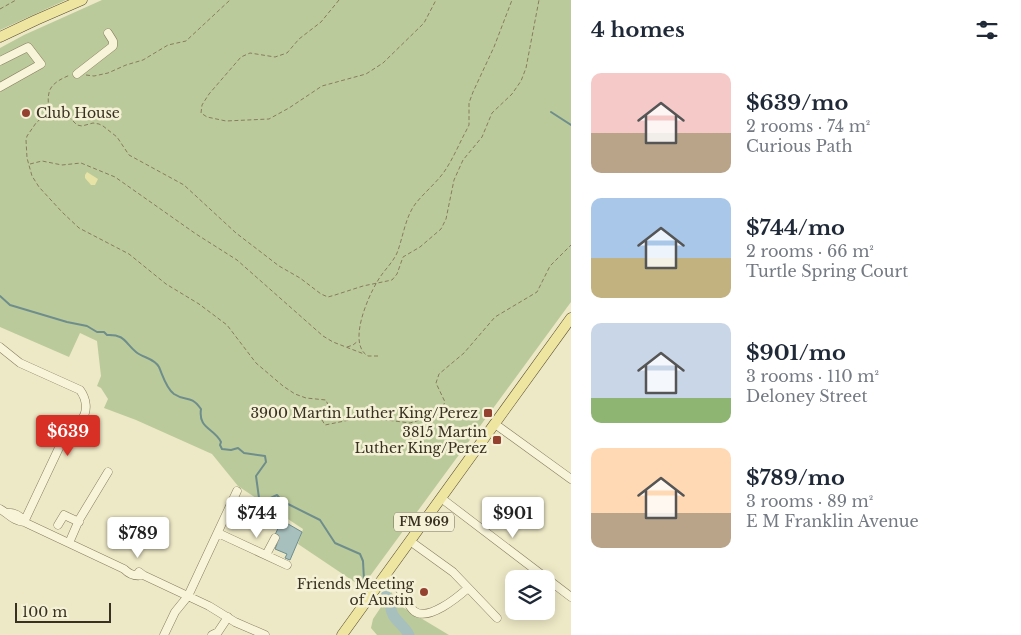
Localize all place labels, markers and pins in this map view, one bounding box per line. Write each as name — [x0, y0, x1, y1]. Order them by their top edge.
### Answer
place label: Club House — [36, 104, 120, 122]
marker: Club House — [20, 107, 32, 119]
place label: 3900 Martin Luther King/Perez — [250, 404, 478, 422]
marker: 3900 Martin Luther King/Perez — [482, 407, 494, 419]
pin: $639 — [38, 414, 98, 457]
place label: 3815 Martin Luther King/Perez — [354, 423, 487, 457]
marker: 3815 Martin Luther King/Perez — [491, 434, 503, 446]
pin: $744 — [227, 496, 287, 539]
pin: $901 — [483, 496, 543, 539]
pin: $789 — [108, 516, 168, 559]
place label: Friends Meeting of Austin — [297, 575, 415, 609]
marker: Friends Meeting of Austin — [418, 586, 430, 598]

